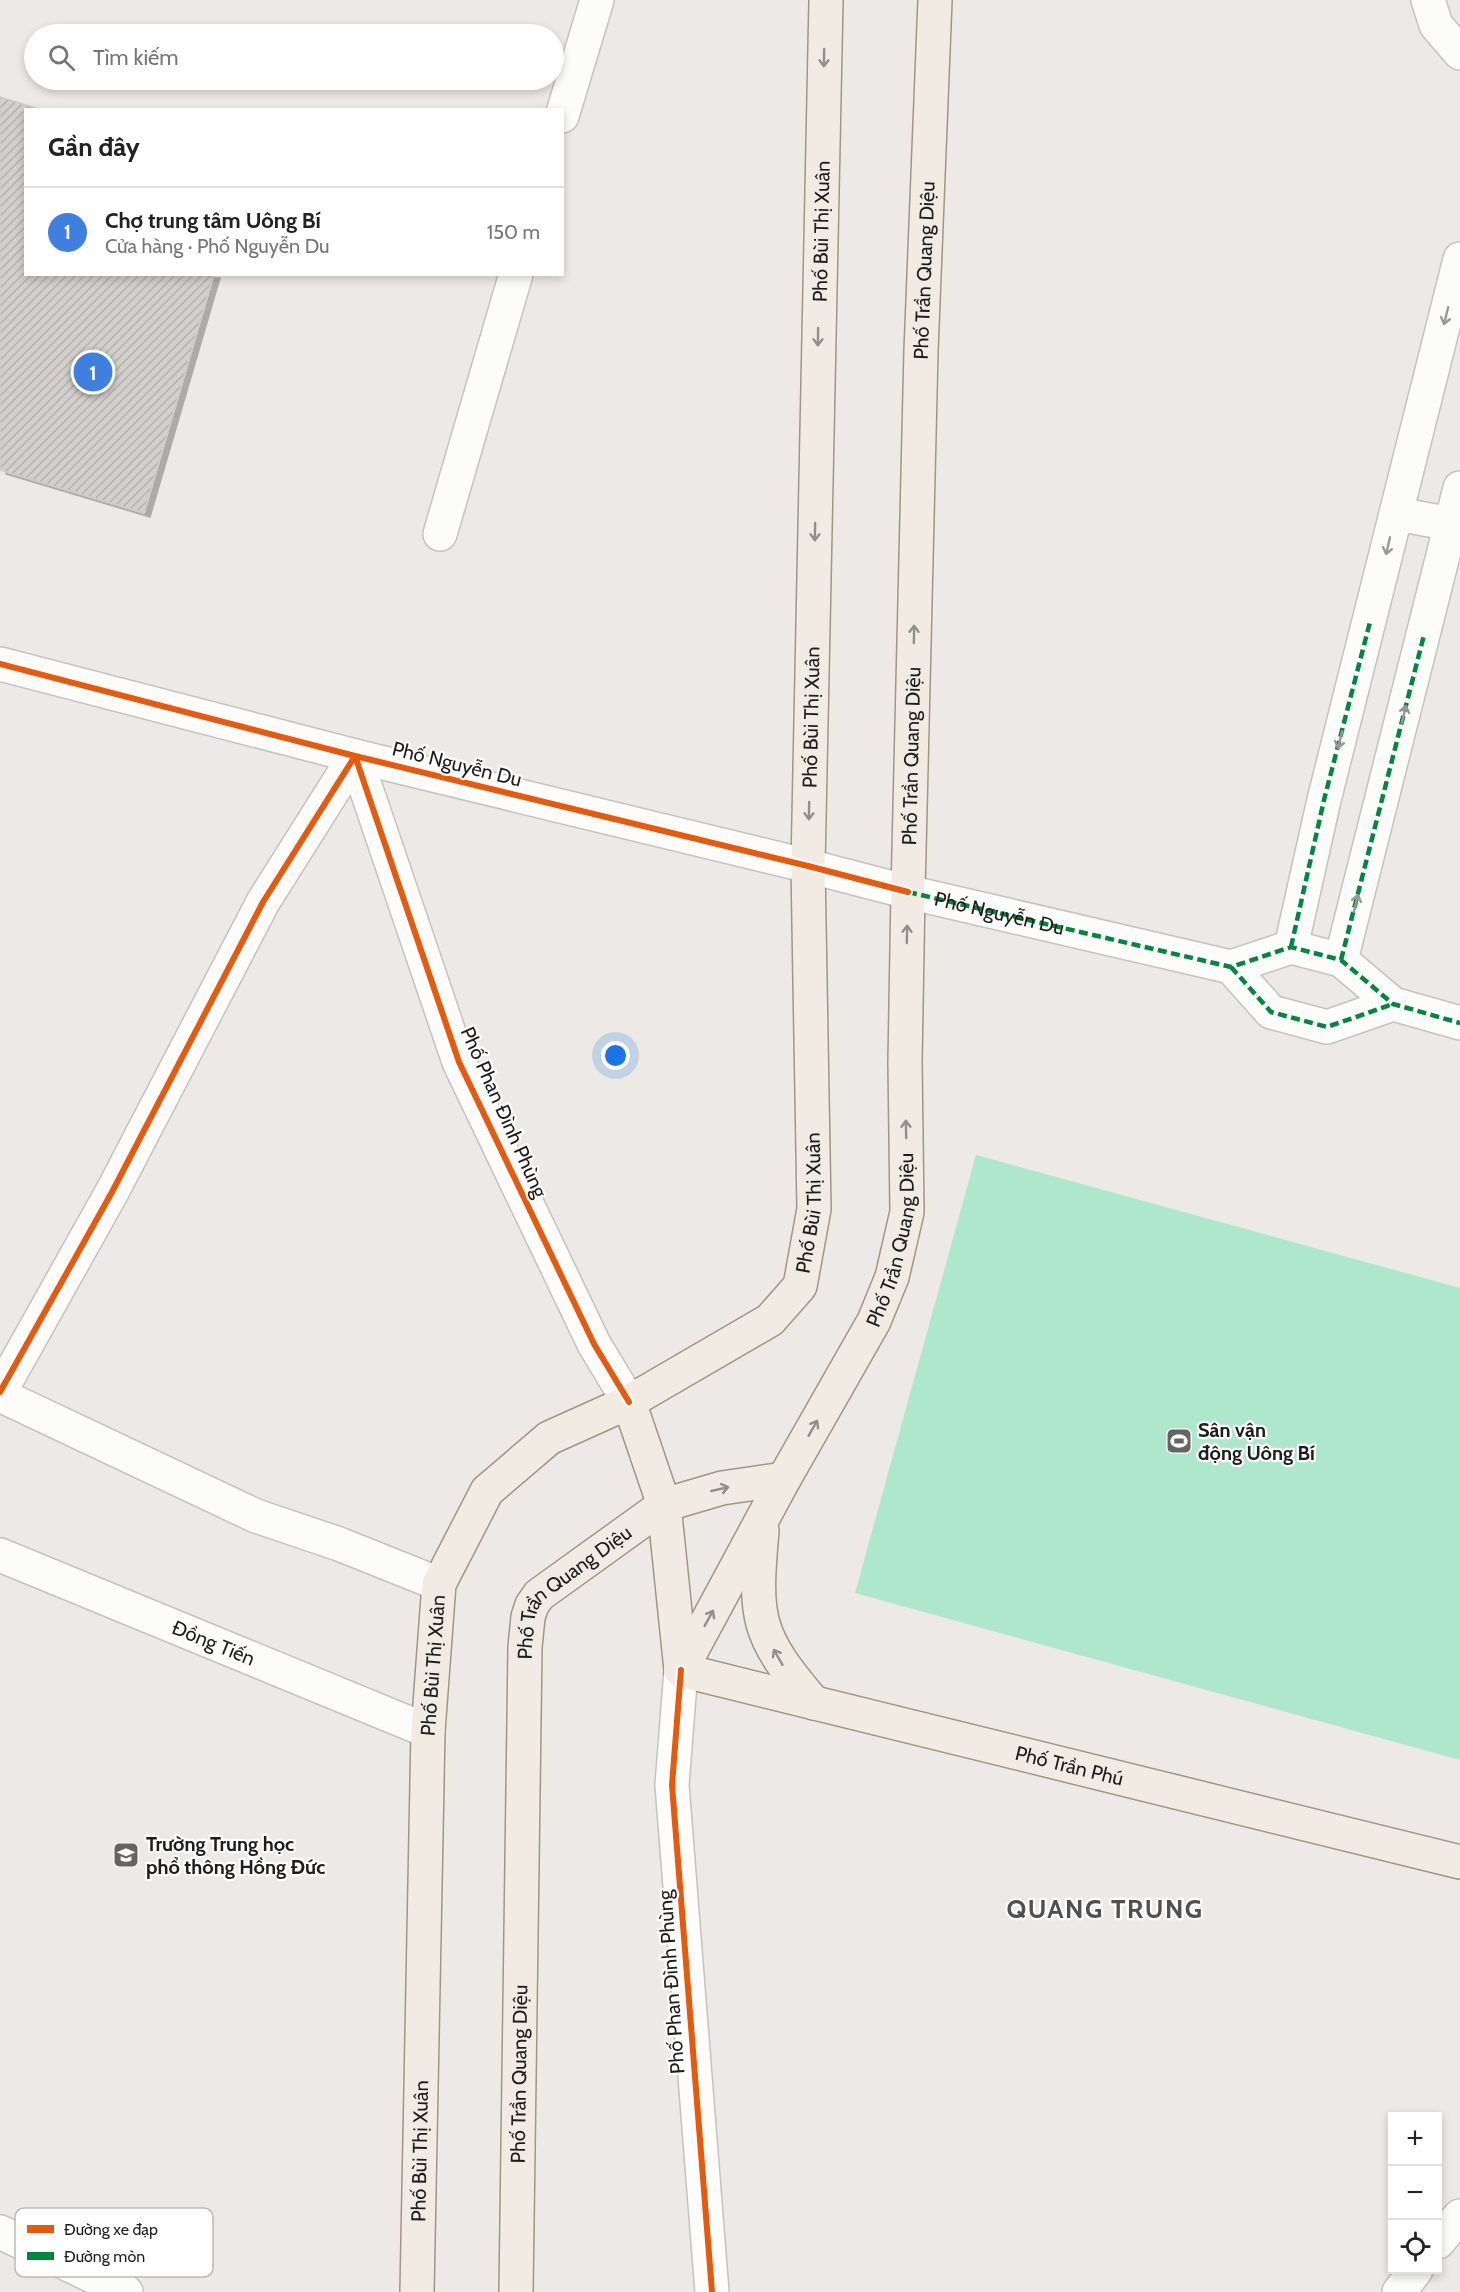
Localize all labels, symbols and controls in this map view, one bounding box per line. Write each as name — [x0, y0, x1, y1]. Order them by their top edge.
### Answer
search box — [24, 24, 564, 90]
icon: search — [45, 41, 78, 74]
text: Tìm kiếm — [93, 44, 179, 71]
one-way arrow — [819, 48, 830, 68]
text: Gần đây — [48, 131, 140, 163]
street label: Phố Bùi Thị Xuân — [808, 160, 835, 302]
street label: Phố Trần Quang Diệu — [909, 181, 940, 360]
text: Chợ trung tâm Uông Bí — [105, 207, 321, 234]
text: 1 — [64, 220, 71, 244]
text: 150 m — [487, 220, 540, 244]
text: Cửa hàng · Phố Nguyễn Du — [105, 234, 330, 258]
one-way arrow — [1439, 306, 1451, 325]
one-way arrow — [813, 327, 824, 347]
pin: 1 — [74, 350, 112, 394]
one-way arrow — [809, 522, 820, 542]
one-way arrow — [1382, 536, 1394, 555]
one-way arrow — [908, 624, 920, 644]
street label: Phố Bùi Thị Xuân — [798, 646, 825, 788]
street label: Phố Trần Quang Diệu — [897, 667, 925, 846]
one-way arrow — [1398, 705, 1410, 724]
one-way arrow — [1333, 730, 1345, 749]
street label: Phố Nguyễn Du — [390, 736, 524, 792]
one-way arrow — [804, 801, 815, 821]
street label: Phố Nguyễn Du — [932, 887, 1067, 940]
one-way arrow — [1351, 894, 1362, 913]
one-way arrow — [901, 924, 913, 944]
street label: Phố Phan Đình Phùng — [456, 1023, 553, 1202]
your location — [601, 1041, 630, 1070]
one-way arrow — [900, 1119, 911, 1139]
street label: Phố Bùi Thị Xuân — [791, 1132, 826, 1275]
street label: Phố Trần Quang Diệu — [861, 1153, 920, 1330]
place label: Sân vận động Uông Bí — [1198, 1418, 1315, 1465]
one-way arrow — [808, 1420, 820, 1437]
sports icon: Sân vận động Uông Bí — [1164, 1426, 1194, 1456]
one-way arrow — [710, 1483, 729, 1494]
street label: Phố Trần Quang Diệu — [513, 1520, 636, 1659]
street label: Phố Bùi Thị Xuân — [416, 1594, 450, 1737]
one-way arrow — [703, 1610, 715, 1627]
street label: Đồng Tiến — [169, 1615, 259, 1671]
one-way arrow — [772, 1649, 784, 1666]
street label: Phố Trần Phú — [1013, 1741, 1126, 1791]
place label: Trường Trung học phổ thông Hồng Đức — [146, 1832, 325, 1879]
school or university icon: Trường Trung học phổ thông Hồng Đức — [111, 1840, 141, 1870]
street label: Phố Phan Đình Phùng — [653, 1888, 689, 2075]
district label: QUANG TRUNG — [1006, 1893, 1204, 1925]
street label: Phố Trần Quang Diệu — [506, 1985, 532, 2163]
street label: Phố Bùi Thị Xuân — [406, 2080, 433, 2222]
map controls — [1388, 2112, 1442, 2274]
button: + — [1388, 2112, 1442, 2166]
button: − — [1388, 2166, 1442, 2220]
legend — [15, 2208, 213, 2277]
text: Đường xe đạp — [64, 2220, 158, 2239]
button: locate — [1388, 2220, 1442, 2274]
text: Đường mòn — [64, 2247, 145, 2266]

